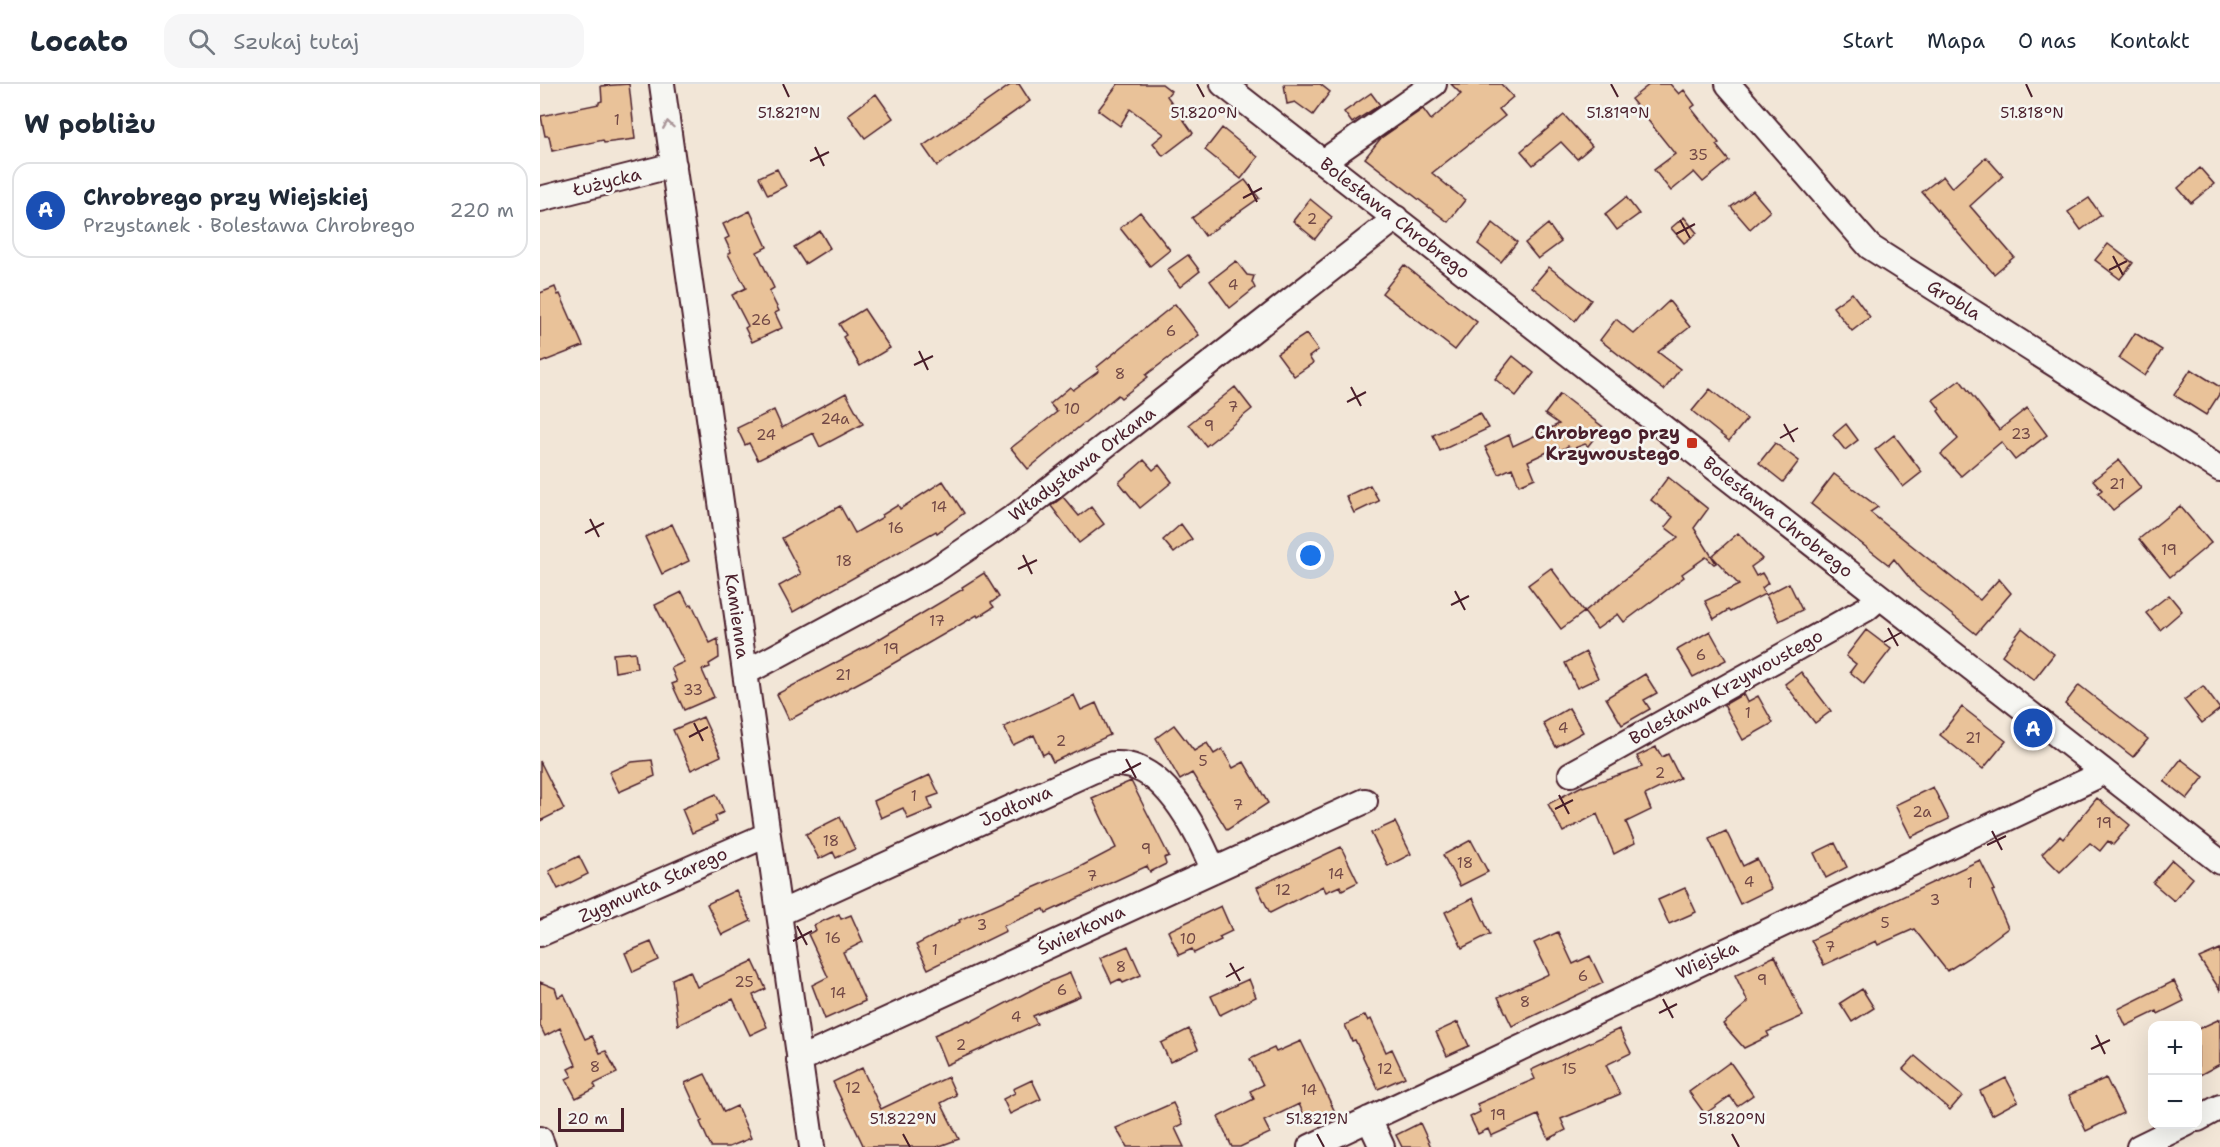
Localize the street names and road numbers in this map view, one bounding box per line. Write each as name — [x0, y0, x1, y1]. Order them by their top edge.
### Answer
street label: Bolesława Chrobrego — [1315, 152, 1475, 284]
street label: Łużycka — [569, 162, 644, 202]
street label: Grobla — [1923, 274, 1985, 326]
street label: Władysława Orkana — [1004, 401, 1160, 527]
street label: Bolesława Chrobrego — [1698, 451, 1858, 583]
street label: Kamienna — [719, 572, 755, 660]
street label: Bolesława Krzywoustego — [1625, 624, 1827, 750]
street label: Jodłowa — [976, 779, 1056, 833]
street label: Zygmunta Starego — [575, 841, 731, 929]
street label: Świerkowa — [1033, 899, 1129, 961]
street label: Wiejska — [1672, 935, 1742, 985]

